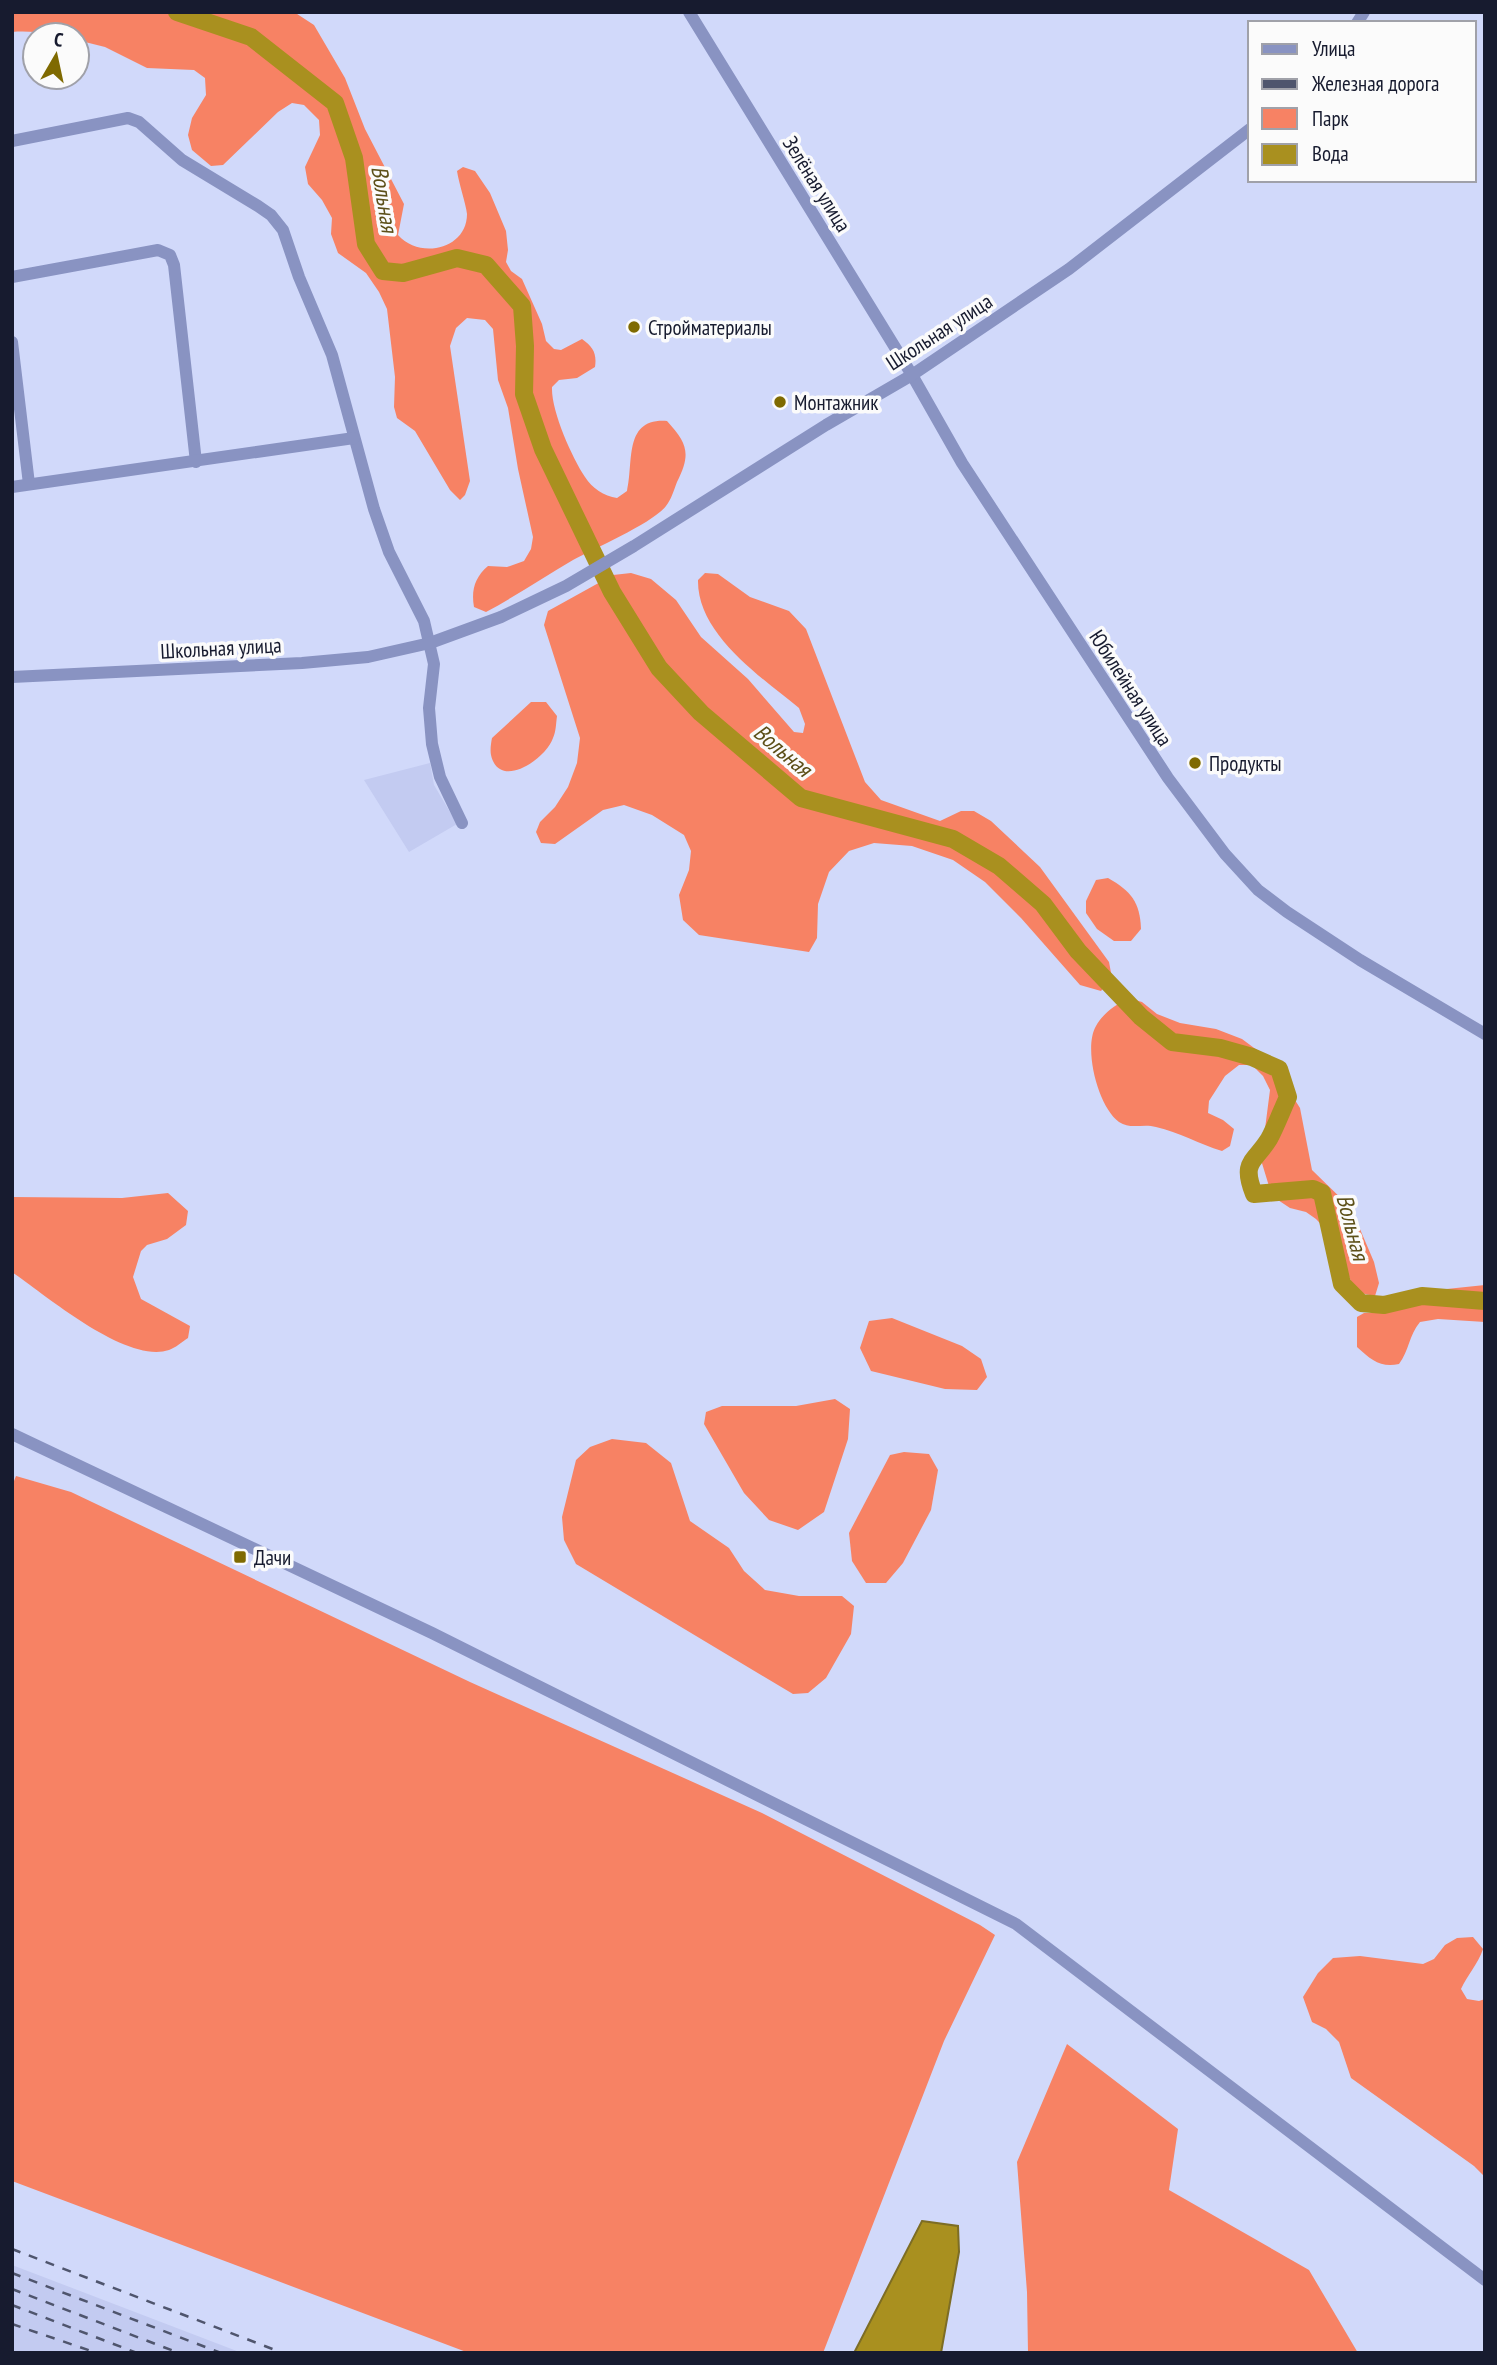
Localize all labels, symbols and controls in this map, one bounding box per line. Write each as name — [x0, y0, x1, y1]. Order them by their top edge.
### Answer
north arrow — [21, 21, 91, 91]
legend — [1248, 21, 1476, 182]
text: С — [52, 27, 65, 52]
text: Улица — [1312, 35, 1355, 62]
text: Железная дорога — [1311, 70, 1439, 97]
text: Парк — [1312, 105, 1349, 132]
street label: Зелёная улица — [777, 131, 857, 237]
text: Вода — [1312, 140, 1349, 167]
water label: Вольная — [365, 164, 405, 236]
street label: Школьная улица — [881, 288, 997, 376]
place label: Стройматериалы — [648, 314, 772, 341]
marker: Стройматериалы — [626, 319, 642, 335]
place label: Монтажник — [794, 389, 878, 416]
marker: Монтажник — [772, 394, 788, 410]
street label: Юбилейная улица — [1083, 625, 1179, 751]
street label: Школьная улица — [160, 631, 282, 665]
water label: Вольная — [748, 717, 820, 784]
place label: Продукты — [1209, 750, 1282, 777]
marker: Продукты — [1187, 755, 1203, 771]
water label: Вольная — [1330, 1191, 1376, 1265]
place label: Дачи — [254, 1544, 291, 1571]
marker: Дачи — [232, 1549, 248, 1565]

